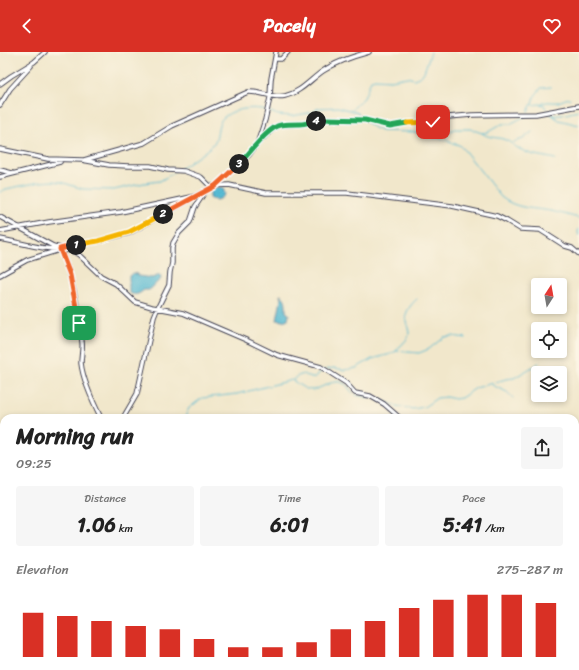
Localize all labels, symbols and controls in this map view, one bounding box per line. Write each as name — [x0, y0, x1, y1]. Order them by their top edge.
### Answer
text: Pacely — [263, 10, 316, 42]
icon: back — [16, 15, 38, 37]
icon: heart — [541, 15, 563, 37]
pin — [416, 105, 450, 139]
pin: 4 — [306, 111, 326, 131]
text: 4 — [313, 111, 319, 130]
icon: check — [422, 111, 444, 133]
pin: 3 — [229, 154, 249, 174]
text: 3 — [236, 154, 242, 173]
pin: 2 — [153, 204, 173, 224]
text: 2 — [160, 204, 166, 223]
pin: 1 — [66, 235, 86, 255]
text: 1 — [74, 235, 78, 254]
north arrow — [531, 278, 567, 314]
map controls — [531, 278, 567, 402]
pin — [62, 306, 96, 340]
icon: arrive — [68, 312, 90, 334]
button: locate — [531, 322, 567, 358]
button: layers — [531, 366, 567, 402]
text: Morning run — [16, 417, 134, 456]
button: share — [521, 427, 563, 469]
text: 09:25 — [16, 452, 52, 475]
text: Distance — [84, 489, 126, 508]
text: Time — [278, 489, 301, 508]
text: Pace — [462, 489, 485, 508]
text: 1.06 — [77, 508, 116, 543]
text: 6:01 — [270, 508, 309, 543]
text: 5:41 — [443, 508, 482, 543]
text: km — [116, 519, 133, 538]
text: /km — [482, 519, 505, 538]
text: Elevation — [16, 558, 69, 581]
text: 275–287 m — [497, 558, 563, 581]

